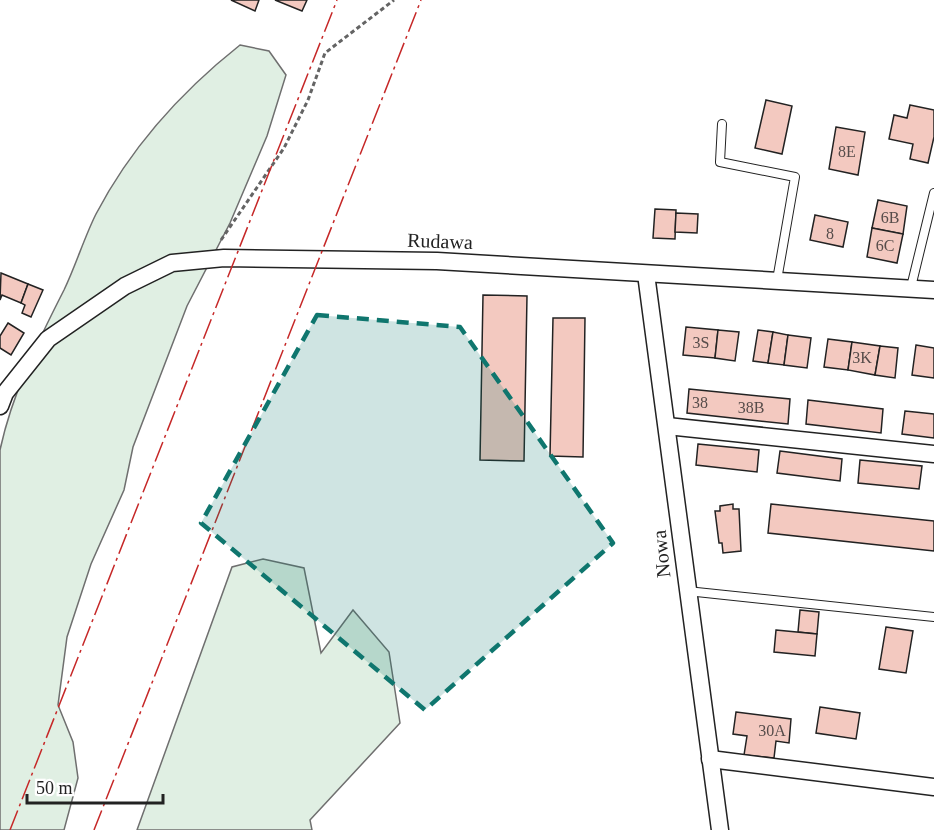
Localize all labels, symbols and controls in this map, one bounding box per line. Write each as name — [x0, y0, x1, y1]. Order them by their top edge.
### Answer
house number: 8E — [838, 143, 856, 160]
house number: 6B — [881, 209, 899, 226]
house number: 8 — [826, 225, 834, 242]
street label: Rudawa — [407, 229, 473, 253]
house number: 6C — [876, 237, 894, 254]
house number: 3S — [693, 334, 709, 351]
house number: 3K — [852, 349, 872, 366]
house number: 38 — [692, 394, 708, 411]
house number: 38B — [738, 399, 764, 416]
street label: Nowa — [648, 529, 674, 579]
house number: 30A — [758, 722, 786, 739]
scale bar — [27, 767, 164, 805]
text: 50 m — [36, 778, 73, 798]

